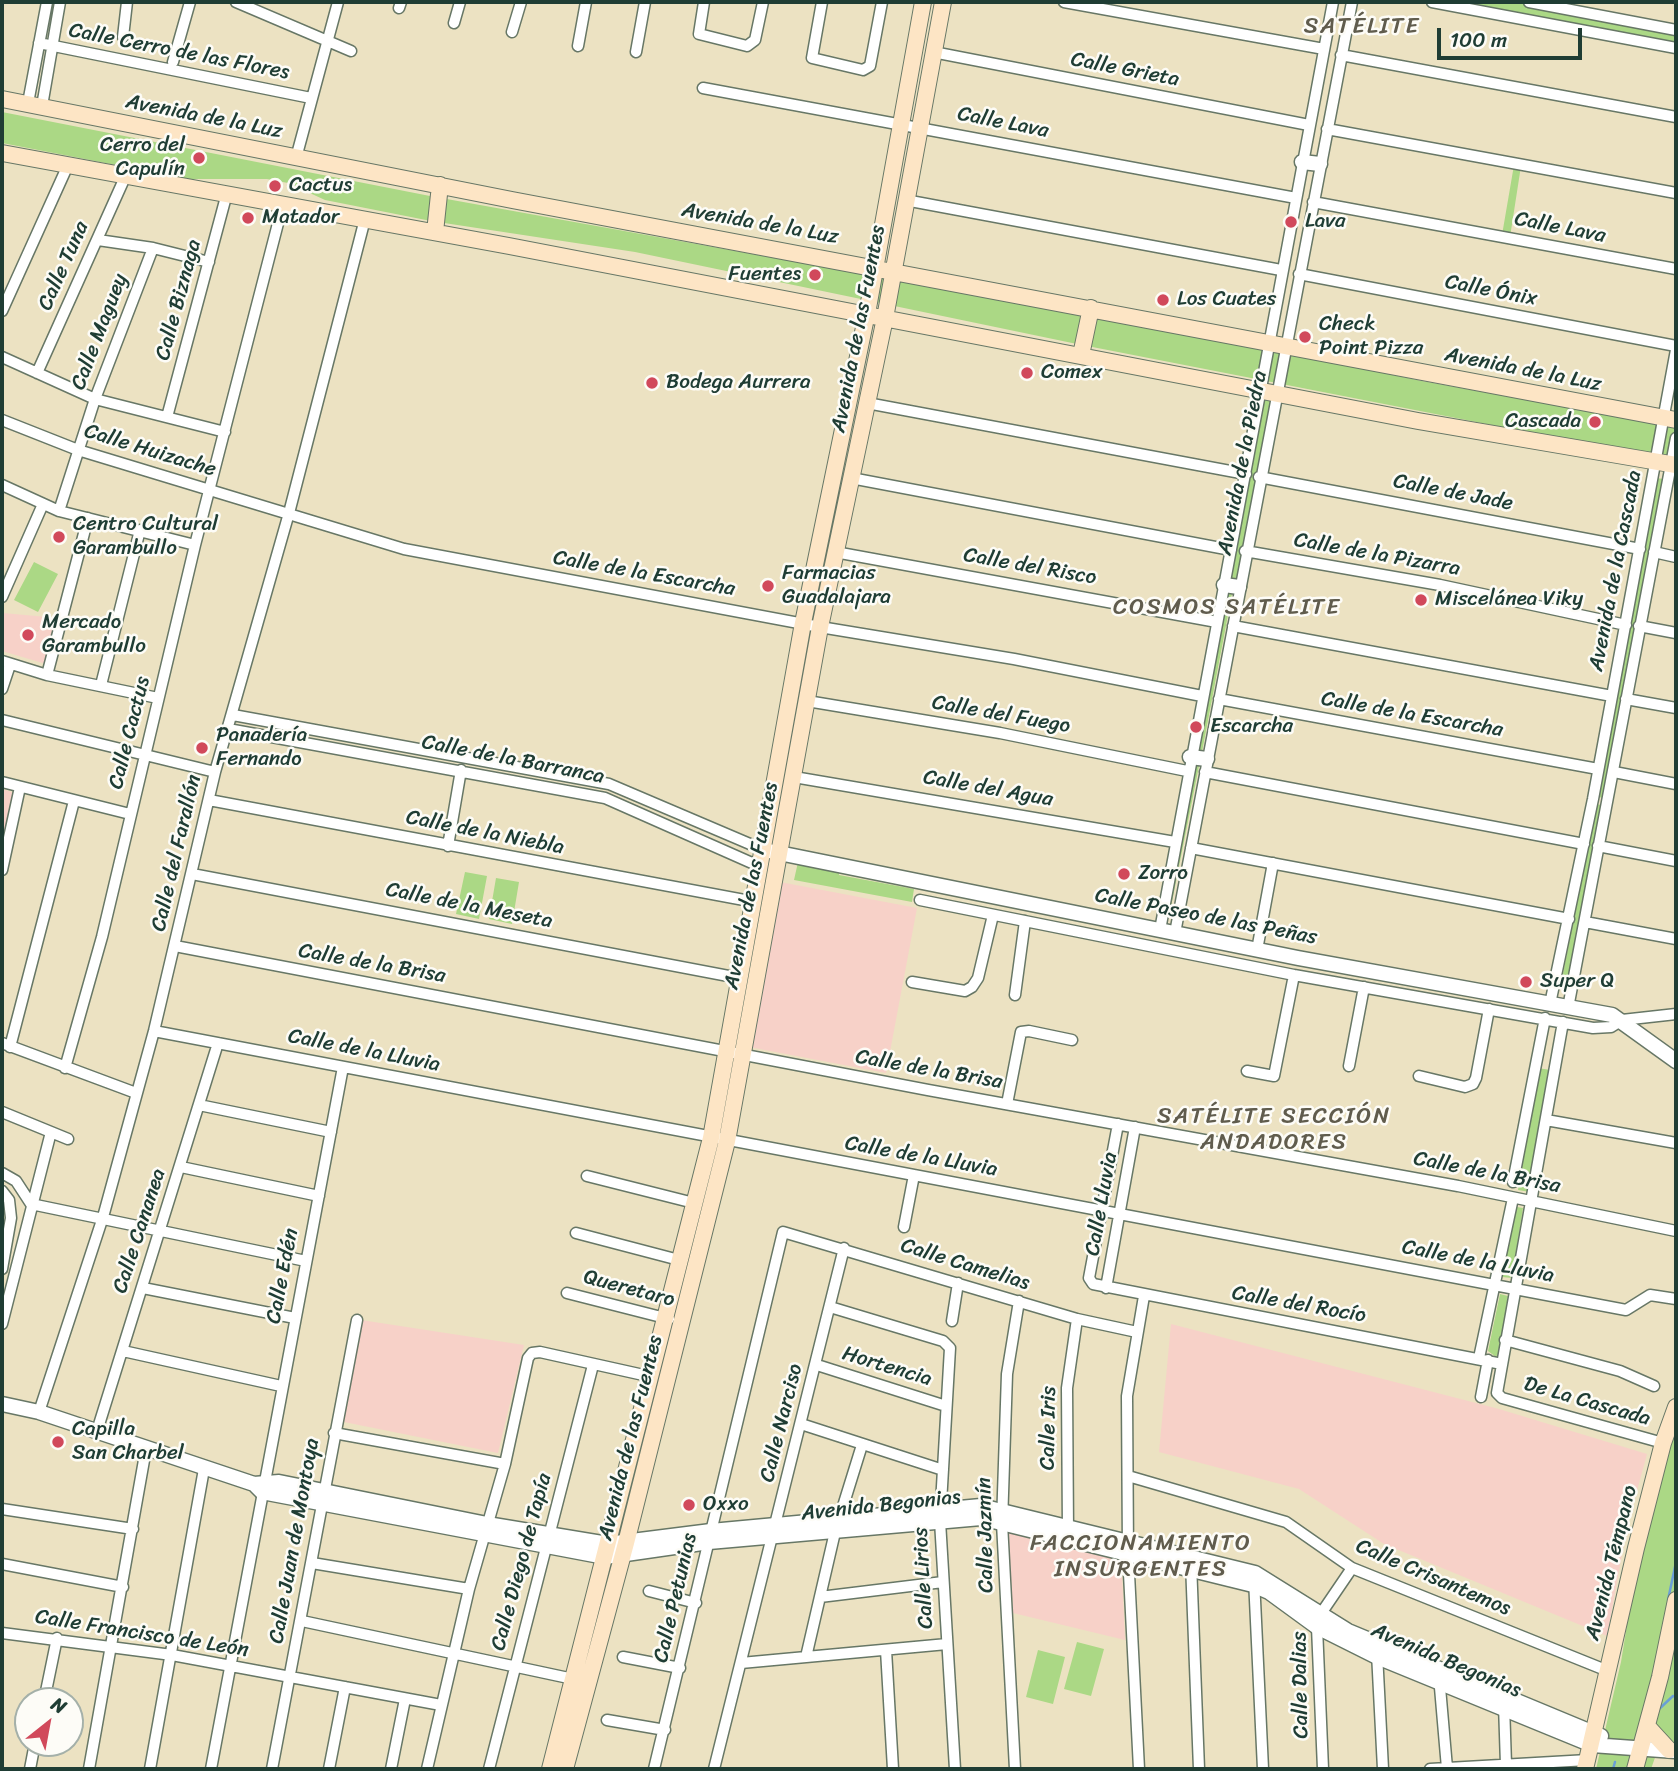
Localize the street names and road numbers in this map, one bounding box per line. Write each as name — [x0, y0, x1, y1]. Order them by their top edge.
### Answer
street label: Calle Cerro de las Flores — [67, 18, 291, 86]
street label: Calle Grieta — [1069, 47, 1181, 93]
street label: Avenida de la Luz — [124, 89, 284, 145]
street label: Calle Lava — [955, 102, 1051, 144]
street label: Avenida de la Luz — [680, 198, 840, 250]
street label: Calle Lava — [1512, 207, 1608, 249]
street label: Calle Tuna — [33, 218, 95, 314]
street label: Avenida de las Fuentes — [827, 223, 891, 435]
street label: Calle Biznaga — [151, 237, 207, 363]
street label: Calle Maguey — [66, 270, 134, 394]
street label: Calle Ónix — [1443, 270, 1539, 312]
street label: Avenida de la Luz — [1443, 342, 1603, 398]
street label: Avenida de la Piedra — [1213, 369, 1273, 557]
street label: Calle Huizache — [81, 419, 219, 483]
street label: Calle de Jade — [1391, 469, 1515, 517]
street label: Avenida de la Cascada — [1584, 469, 1648, 673]
street label: Calle de la Pizarra — [1292, 528, 1462, 582]
street label: Calle del Risco — [962, 543, 1098, 591]
street label: Calle de la Escarcha — [551, 546, 737, 602]
street label: Calle Cactus — [104, 674, 156, 792]
street label: Calle de la Escarcha — [1319, 687, 1505, 743]
street label: Calle del Fuego — [930, 690, 1072, 740]
street label: Calle de la Barranca — [420, 730, 606, 790]
street label: Calle del Agua — [921, 765, 1055, 813]
street label: Calle del Farallón — [147, 772, 207, 934]
street label: Avenida de las Fuentes — [720, 780, 784, 992]
street label: Calle de la Niebla — [404, 805, 566, 861]
street label: Calle de la Meseta — [384, 877, 554, 935]
street label: Calle Paseo de las Peñas — [1093, 883, 1319, 951]
street label: Calle de la Brisa — [296, 939, 448, 989]
street label: Calle de la Lluvia — [286, 1024, 442, 1078]
street label: Calle de la Brisa — [853, 1045, 1005, 1095]
street label: Calle de la Lluvia — [843, 1131, 999, 1183]
street label: Calle de la Brisa — [1411, 1146, 1563, 1200]
street label: Calle Lluvia — [1080, 1150, 1124, 1258]
street label: Calle Cananea — [108, 1166, 172, 1296]
street label: Calle Edén — [261, 1226, 305, 1326]
street label: Calle Camelias — [898, 1233, 1032, 1297]
street label: Calle de la Lluvia — [1400, 1235, 1556, 1289]
street label: Queretaro — [581, 1265, 677, 1313]
street label: Calle del Rocío — [1230, 1281, 1368, 1329]
street label: Avenida de las Fuentes — [593, 1333, 669, 1543]
street label: Hortencia — [839, 1341, 935, 1393]
street label: Calle Narciso — [755, 1361, 809, 1485]
street label: De La Cascada — [1521, 1372, 1653, 1432]
street label: Calle Iris — [1036, 1386, 1062, 1470]
street label: Calle Juan de Montoya — [265, 1436, 325, 1646]
street label: Calle Diego de Tapía — [486, 1471, 558, 1653]
street label: Calle Jazmín — [972, 1477, 1000, 1593]
street label: Avenida Témpano — [1581, 1483, 1643, 1643]
street label: Avenida Begonias — [800, 1485, 962, 1527]
street label: Calle Lirios — [909, 1526, 939, 1630]
street label: Calle Petunias — [649, 1531, 703, 1665]
street label: Calle Crisantemos — [1352, 1534, 1514, 1622]
street label: Calle Francisco de León — [33, 1605, 251, 1663]
street label: Avenida Begonias — [1367, 1618, 1525, 1704]
street label: Calle Dalias — [1287, 1631, 1315, 1739]

